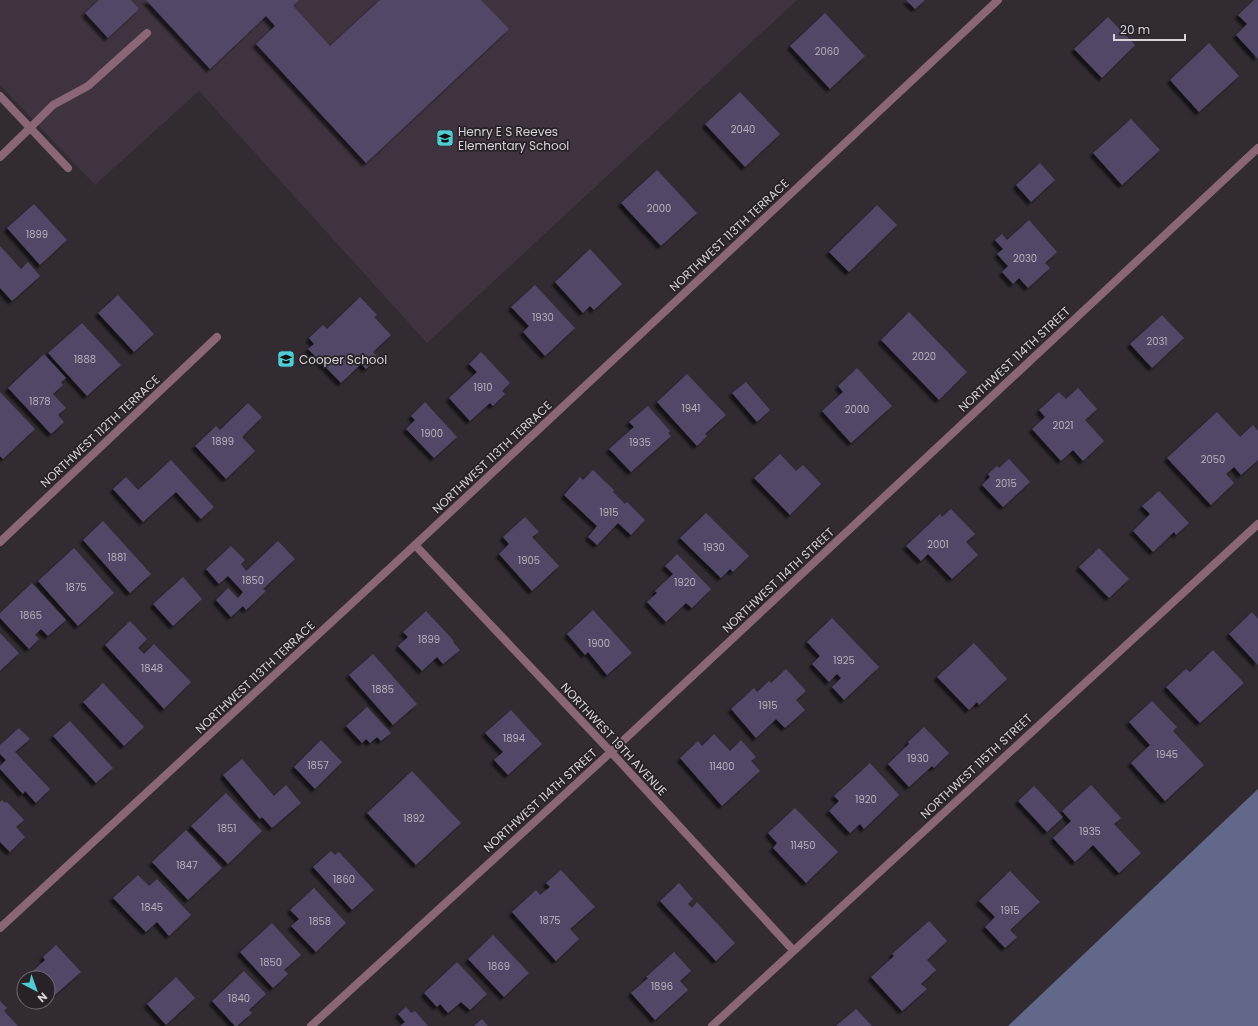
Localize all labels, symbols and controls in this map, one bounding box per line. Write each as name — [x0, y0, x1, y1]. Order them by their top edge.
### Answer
scale bar — [1114, 16, 1185, 42]
text: 20 m — [1120, 21, 1150, 38]
house number: 2060 — [815, 44, 839, 59]
house number: 2040 — [731, 122, 755, 137]
place label: Henry E S Reeves Elementary School — [458, 123, 569, 154]
school or university icon: Henry E S Reeves Elementary School — [435, 128, 455, 148]
street label: NORTHWEST 113TH TERRACE — [665, 175, 793, 295]
house number: 2000 — [647, 201, 671, 216]
house number: 1899 — [26, 227, 48, 242]
house number: 2030 — [1013, 251, 1037, 266]
street label: NORTHWEST 114TH STREET — [954, 302, 1074, 415]
house number: 1930 — [532, 310, 554, 325]
house number: 2031 — [1146, 334, 1168, 349]
school or university icon: Cooper School — [276, 349, 296, 369]
house number: 2020 — [912, 349, 936, 364]
place label: Cooper School — [299, 351, 387, 368]
house number: 1888 — [74, 352, 96, 367]
street label: NORTHWEST 112TH TERRACE — [36, 371, 164, 491]
house number: 1910 — [474, 380, 492, 395]
house number: 1878 — [29, 394, 51, 409]
street label: NORTHWEST 113TH TERRACE — [428, 397, 556, 517]
house number: 1941 — [682, 401, 701, 416]
house number: 2000 — [845, 402, 869, 417]
house number: 2021 — [1053, 418, 1073, 433]
house number: 1900 — [421, 426, 443, 441]
house number: 1899 — [212, 434, 234, 449]
house number: 1935 — [629, 435, 651, 450]
house number: 2050 — [1201, 452, 1225, 467]
house number: 2015 — [995, 476, 1017, 491]
house number: 1915 — [600, 505, 618, 520]
street label: NORTHWEST 114TH STREET — [718, 523, 838, 636]
house number: 2001 — [927, 537, 949, 552]
house number: 1930 — [703, 540, 725, 555]
house number: 1881 — [107, 550, 127, 565]
house number: 1905 — [518, 553, 540, 568]
house number: 1850 — [242, 573, 264, 588]
house number: 1920 — [674, 575, 696, 590]
house number: 1875 — [65, 580, 87, 595]
house number: 1865 — [20, 608, 42, 623]
street label: NORTHWEST 113TH TERRACE — [191, 617, 319, 737]
house number: 1899 — [418, 632, 440, 647]
house number: 1900 — [588, 636, 610, 651]
house number: 1925 — [833, 653, 855, 668]
house number: 1848 — [141, 661, 163, 676]
street label: NORTHWEST 19TH AVENUE — [557, 679, 671, 799]
house number: 1885 — [372, 682, 394, 697]
house number: 1915 — [759, 698, 777, 713]
street label: NORTHWEST 115TH STREET — [916, 709, 1036, 822]
house number: 1894 — [503, 731, 525, 746]
street label: NORTHWEST 114TH STREET — [480, 744, 601, 856]
house number: 1945 — [1156, 747, 1178, 762]
house number: 1930 — [907, 751, 929, 766]
house number: 1857 — [307, 758, 329, 773]
house number: 11400 — [709, 759, 735, 774]
house number: 1920 — [855, 792, 877, 807]
house number: 1892 — [403, 811, 425, 826]
house number: 1851 — [218, 821, 237, 836]
house number: 1935 — [1079, 824, 1101, 839]
house number: 11450 — [790, 838, 816, 853]
house number: 1847 — [176, 858, 198, 873]
house number: 1860 — [333, 872, 355, 887]
house number: 1845 — [141, 900, 163, 915]
house number: 1915 — [1001, 903, 1019, 918]
house number: 1875 — [539, 913, 561, 928]
house number: 1858 — [309, 914, 331, 929]
house number: 1850 — [260, 955, 282, 970]
house number: 1869 — [488, 959, 510, 974]
north arrow — [16, 970, 56, 1010]
house number: 1896 — [651, 979, 673, 994]
text: N — [34, 989, 51, 1006]
house number: 1840 — [228, 991, 250, 1006]

